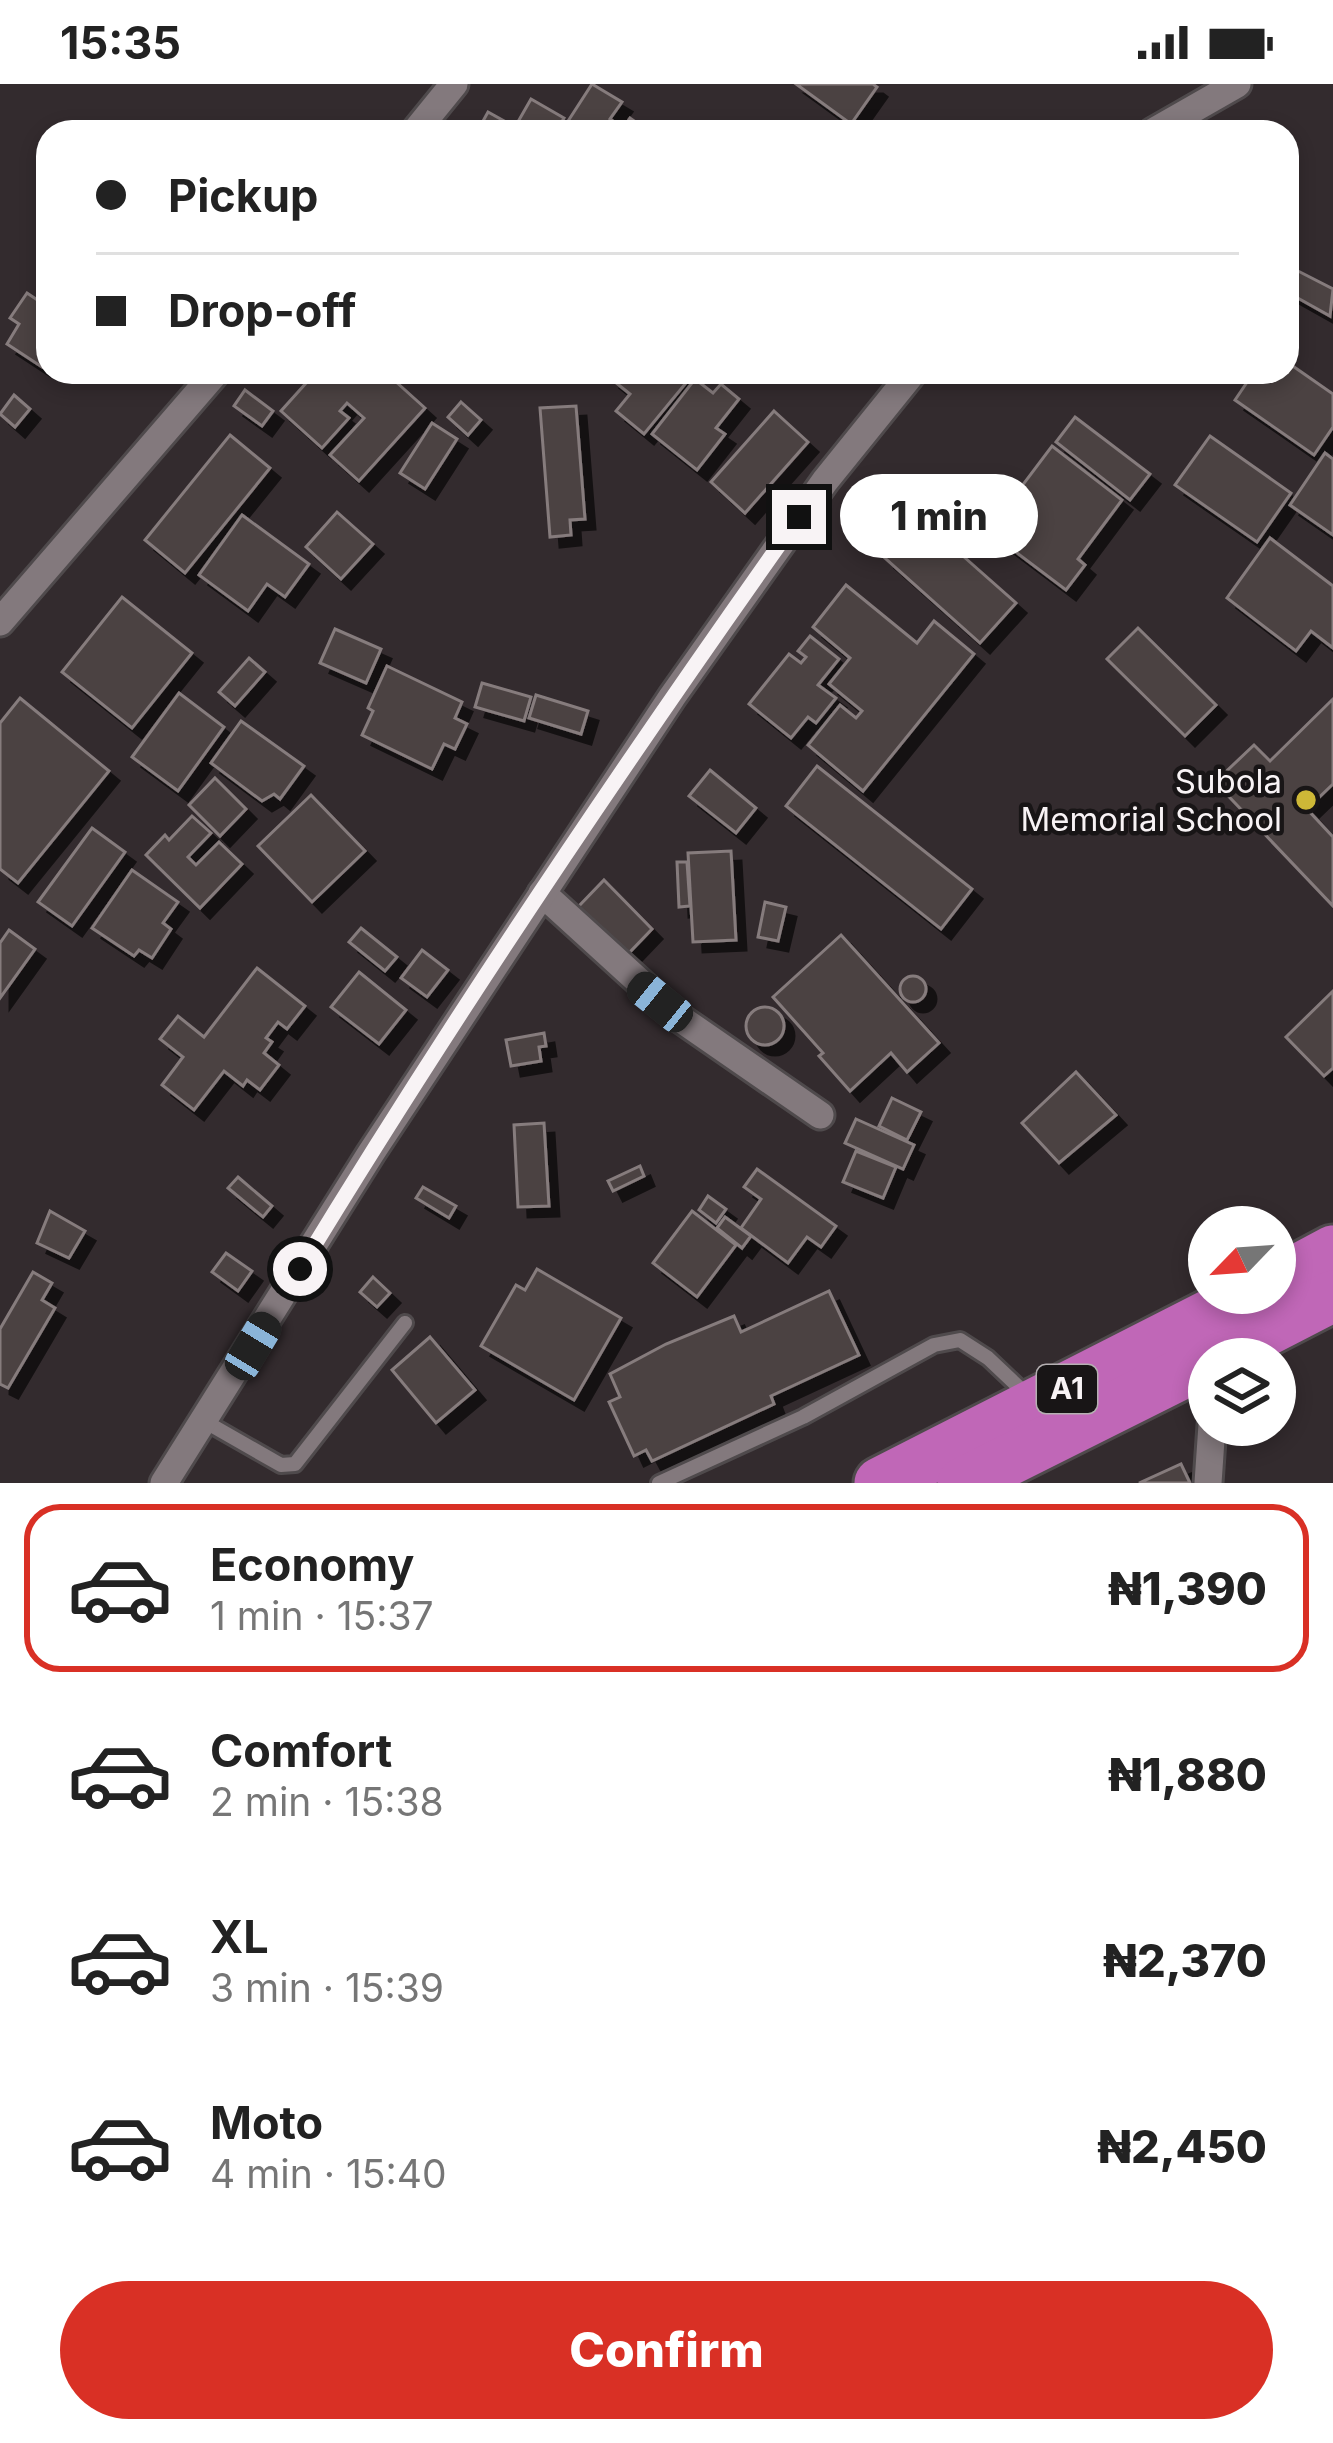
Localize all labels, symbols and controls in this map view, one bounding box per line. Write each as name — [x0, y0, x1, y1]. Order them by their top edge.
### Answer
text: 15:35 — [60, 15, 181, 70]
text: Pickup — [168, 168, 318, 223]
text: Drop-off — [168, 283, 356, 338]
callout: 1 min — [841, 475, 1039, 559]
route end — [772, 490, 826, 544]
text: 1 min — [890, 492, 988, 539]
place label: Subola Memorial School — [1020, 761, 1282, 839]
marker: Subola Memorial School — [1293, 787, 1319, 813]
car — [621, 965, 699, 1039]
north arrow — [1188, 1206, 1296, 1314]
map controls — [1188, 1206, 1296, 1446]
route start — [273, 1242, 327, 1296]
car — [219, 1306, 287, 1386]
button: layers — [1188, 1338, 1296, 1446]
road number: A1 — [1037, 1365, 1097, 1413]
icon: car — [66, 1534, 174, 1642]
text: Economy — [210, 1537, 414, 1592]
text: ₦1,390 — [1108, 1561, 1267, 1616]
text: 1 min · 15:37 — [210, 1592, 434, 1639]
icon: car — [66, 1720, 174, 1828]
text: Comfort — [210, 1723, 392, 1778]
text: ₦1,880 — [1108, 1747, 1267, 1802]
text: 2 min · 15:38 — [210, 1778, 444, 1825]
icon: car — [66, 1906, 174, 2014]
text: XL — [210, 1909, 269, 1964]
text: ₦2,370 — [1103, 1933, 1267, 1988]
text: 3 min · 15:39 — [210, 1964, 444, 2011]
icon: car — [66, 2092, 174, 2200]
text: Moto — [210, 2095, 323, 2150]
text: ₦2,450 — [1097, 2119, 1267, 2174]
text: 4 min · 15:40 — [210, 2150, 447, 2197]
button: Confirm — [60, 2281, 1273, 2419]

